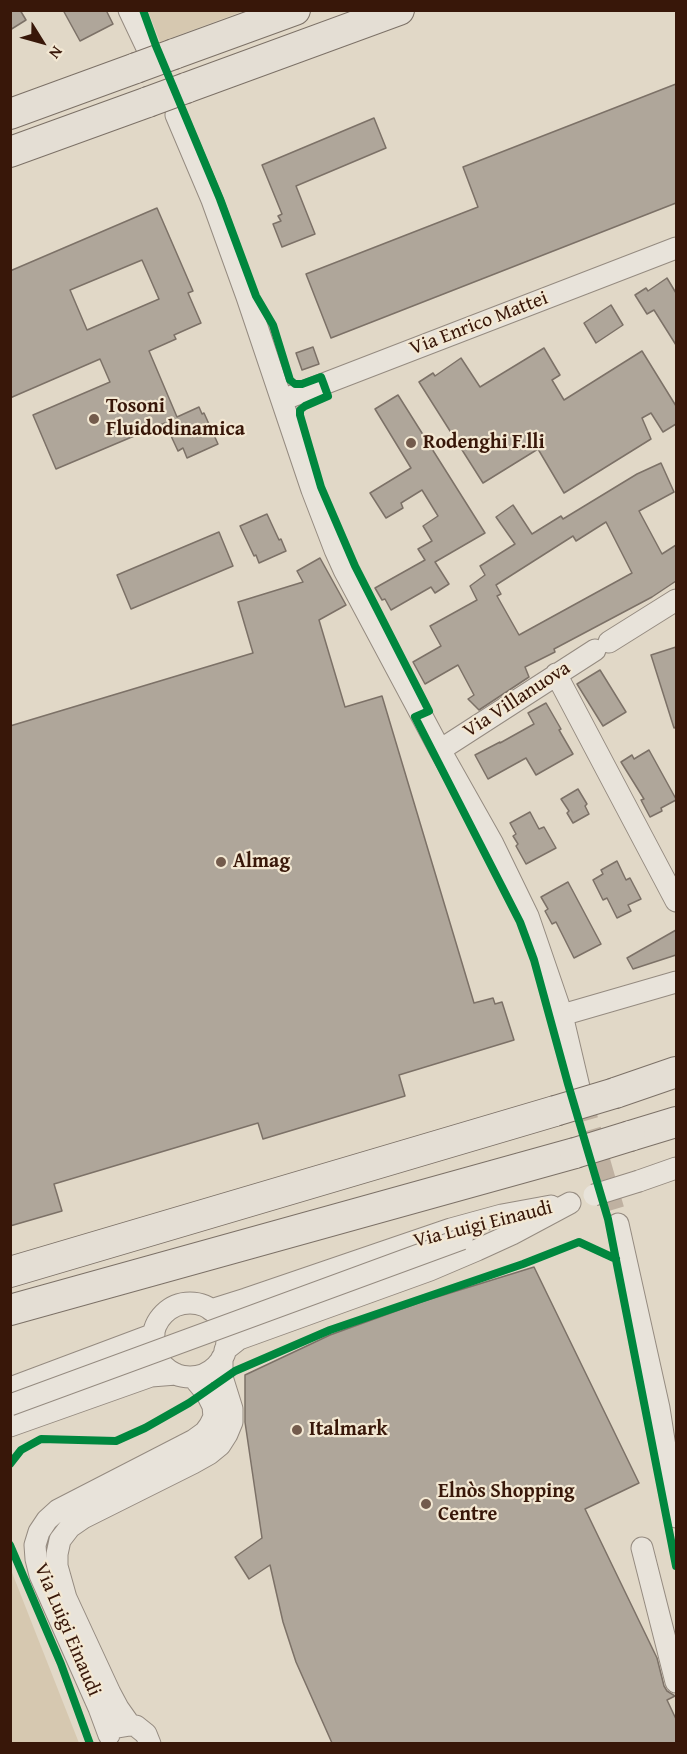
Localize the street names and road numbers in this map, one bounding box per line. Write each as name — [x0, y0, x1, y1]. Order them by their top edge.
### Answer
street label: Via Enrico Mattei — [406, 287, 552, 361]
street label: Via Villanuova — [459, 656, 575, 744]
street label: Via Luigi Einaudi — [411, 1196, 555, 1254]
street label: Via Luigi Einaudi — [28, 1560, 106, 1700]

